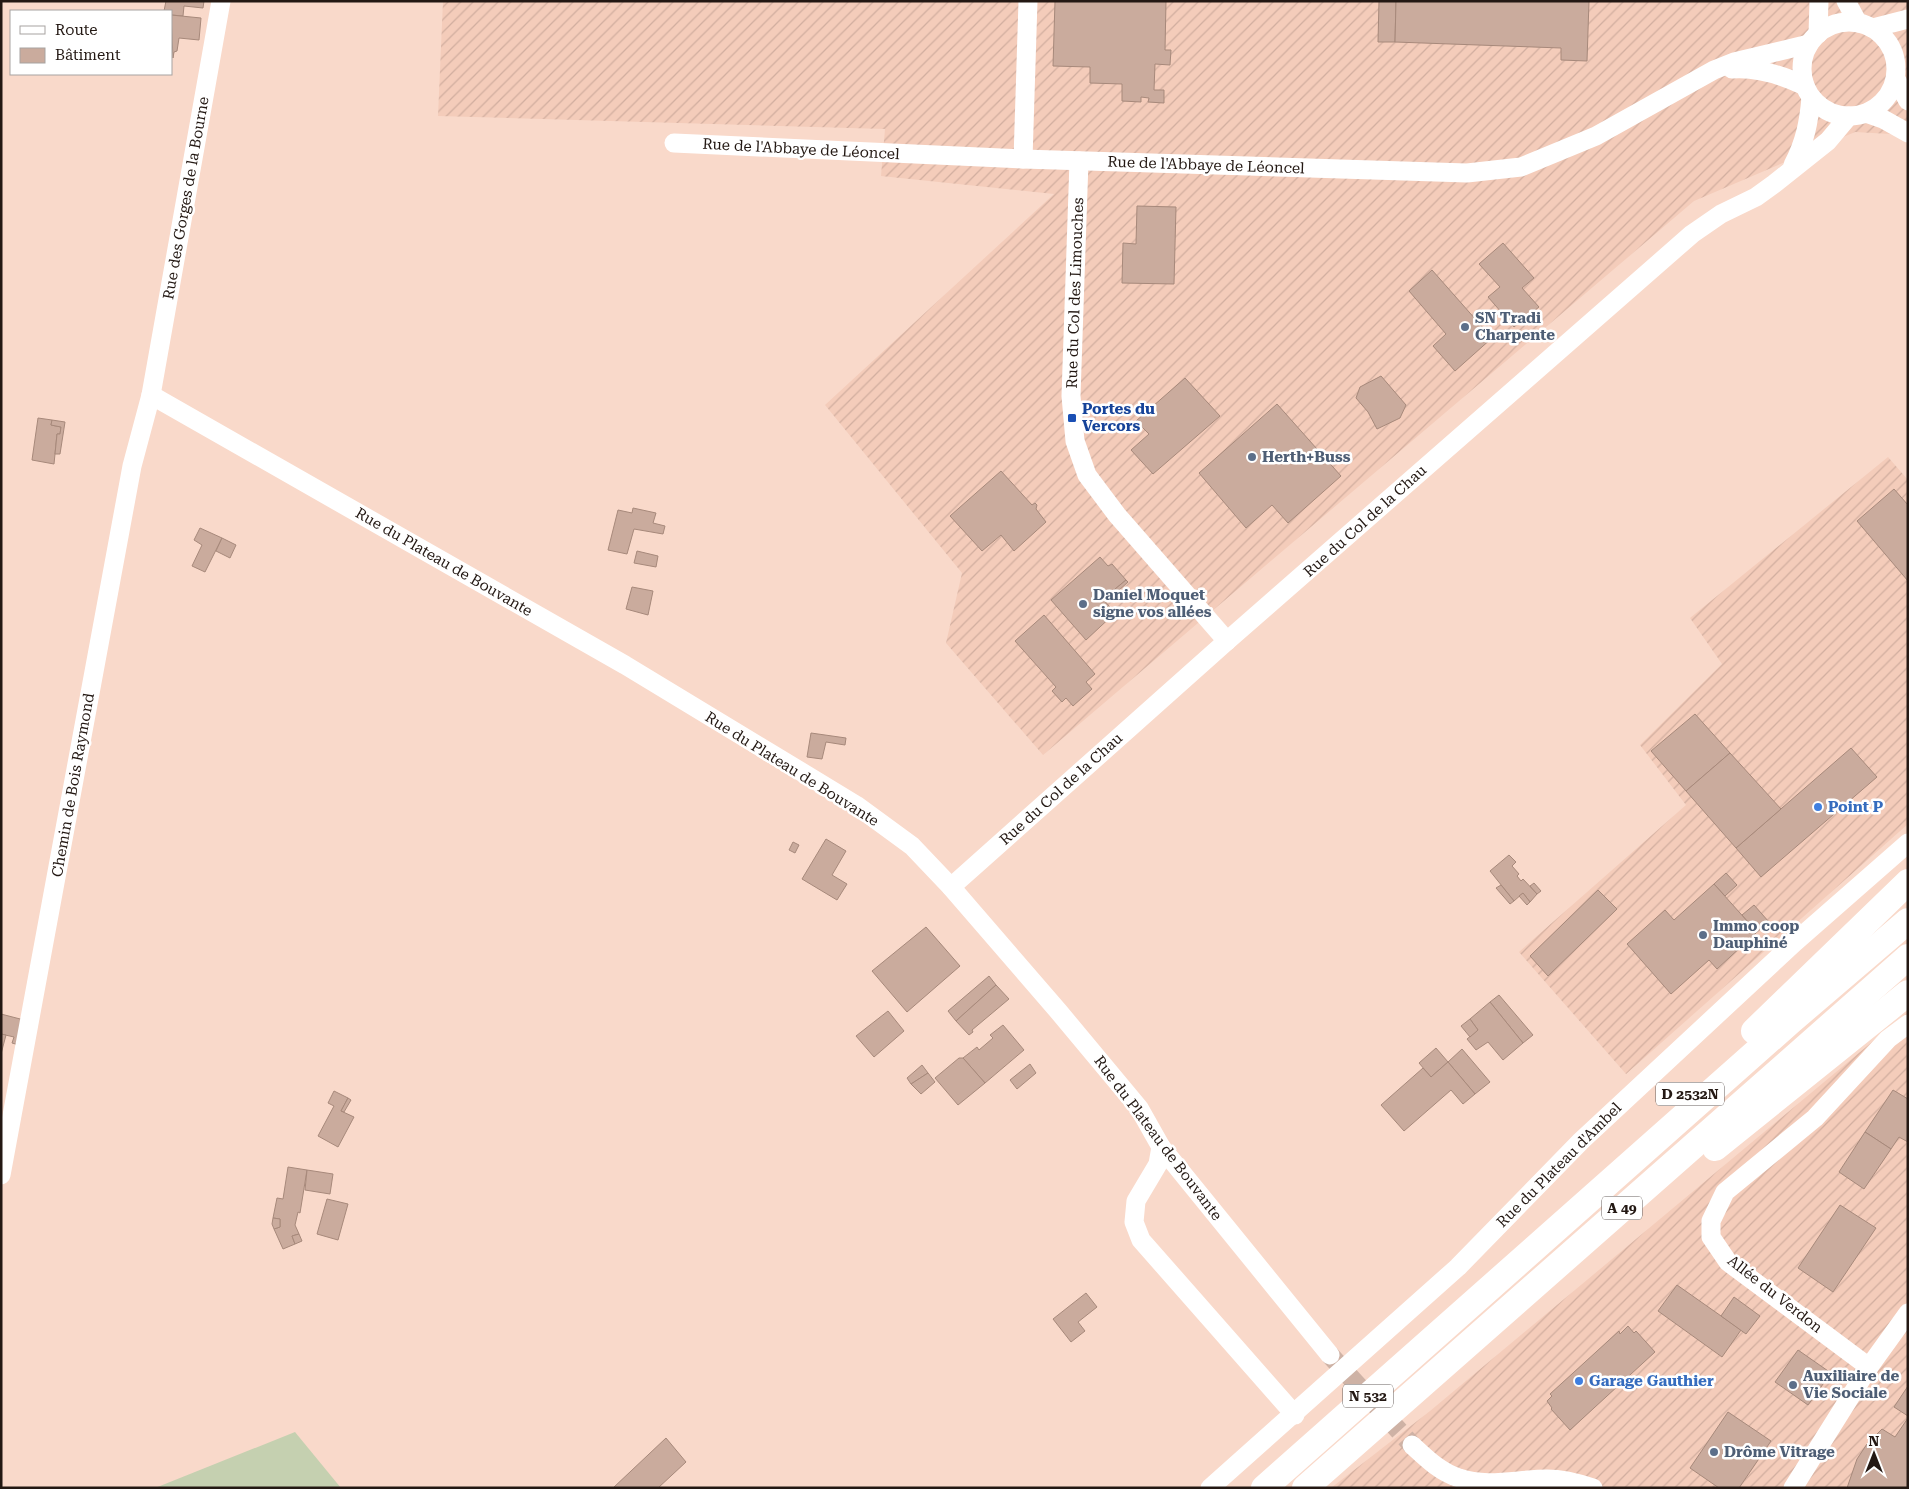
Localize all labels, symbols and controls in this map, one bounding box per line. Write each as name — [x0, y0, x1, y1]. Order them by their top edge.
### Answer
legend — [10, 10, 172, 75]
text: Route — [55, 21, 97, 39]
text: Bâtiment — [55, 46, 121, 64]
street label: Rue des Gorges de la Bourne — [159, 95, 213, 301]
street label: Rue de l'Abbaye de Léoncel — [702, 135, 900, 163]
street label: Rue de l'Abbaye de Léoncel — [1107, 153, 1305, 177]
street label: Rue du Col des Limouches — [1063, 197, 1087, 389]
place label: SN Tradi Charpente — [1475, 309, 1555, 344]
marker: SN Tradi Charpente — [1459, 321, 1471, 333]
place label: Portes du Vercors — [1082, 400, 1155, 435]
marker: Portes du Vercors — [1066, 412, 1078, 424]
place label: Herth+Buss — [1262, 448, 1351, 466]
marker: Herth+Buss — [1246, 451, 1258, 463]
street label: Rue du Col de la Chau — [1300, 461, 1431, 581]
street label: Rue du Plateau de Bouvante — [352, 504, 536, 620]
place label: Daniel Moquet signe vos allées — [1093, 586, 1212, 621]
marker: Daniel Moquet signe vos allées — [1077, 598, 1089, 610]
street label: Chemin de Bois Raymond — [48, 691, 98, 878]
street label: Rue du Plateau de Bouvante — [702, 708, 882, 830]
street label: Rue du Col de la Chau — [996, 729, 1127, 849]
place label: Point P — [1828, 798, 1884, 816]
marker: Point P — [1812, 801, 1824, 813]
place label: Immo coop Dauphiné — [1713, 917, 1799, 952]
marker: Immo coop Dauphiné — [1697, 929, 1709, 941]
street label: Rue du Plateau de Bouvante — [1090, 1052, 1226, 1224]
road number: D 2532N — [1656, 1082, 1724, 1106]
street label: Rue du Plateau d'Ambel — [1493, 1099, 1625, 1231]
road number: A 49 — [1602, 1196, 1642, 1220]
street label: Allée du Verdon — [1724, 1251, 1826, 1337]
place label: Auxiliaire de Vie Sociale — [1803, 1367, 1899, 1402]
place label: Garage Gauthier — [1589, 1372, 1714, 1390]
marker: Garage Gauthier — [1573, 1375, 1585, 1387]
marker: Auxiliaire de Vie Sociale — [1787, 1379, 1799, 1391]
road number: N 532 — [1343, 1384, 1393, 1408]
north arrow — [1849, 1429, 1899, 1479]
text: N — [1869, 1433, 1880, 1449]
place label: Drôme Vitrage — [1724, 1443, 1835, 1461]
marker: Drôme Vitrage — [1708, 1446, 1720, 1458]

